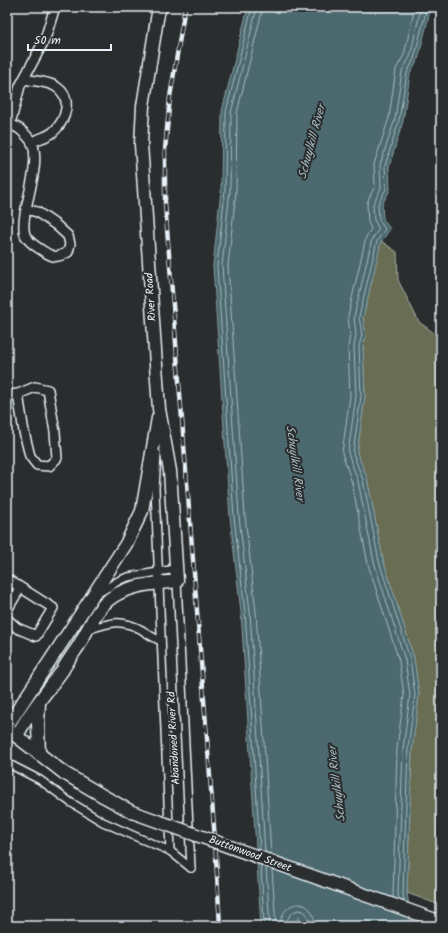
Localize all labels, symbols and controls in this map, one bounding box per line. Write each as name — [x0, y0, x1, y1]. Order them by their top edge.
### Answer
scale bar — [28, 26, 111, 52]
text: 50 m — [34, 31, 61, 50]
water label: Schuylkill River — [293, 100, 332, 181]
street label: River Road — [140, 272, 162, 322]
water label: Schuylkill River — [280, 424, 310, 505]
street label: Abandoned River Rd — [163, 690, 185, 785]
water label: Schuylkill River — [323, 742, 351, 823]
street label: Buttonwood Street — [206, 831, 295, 878]

